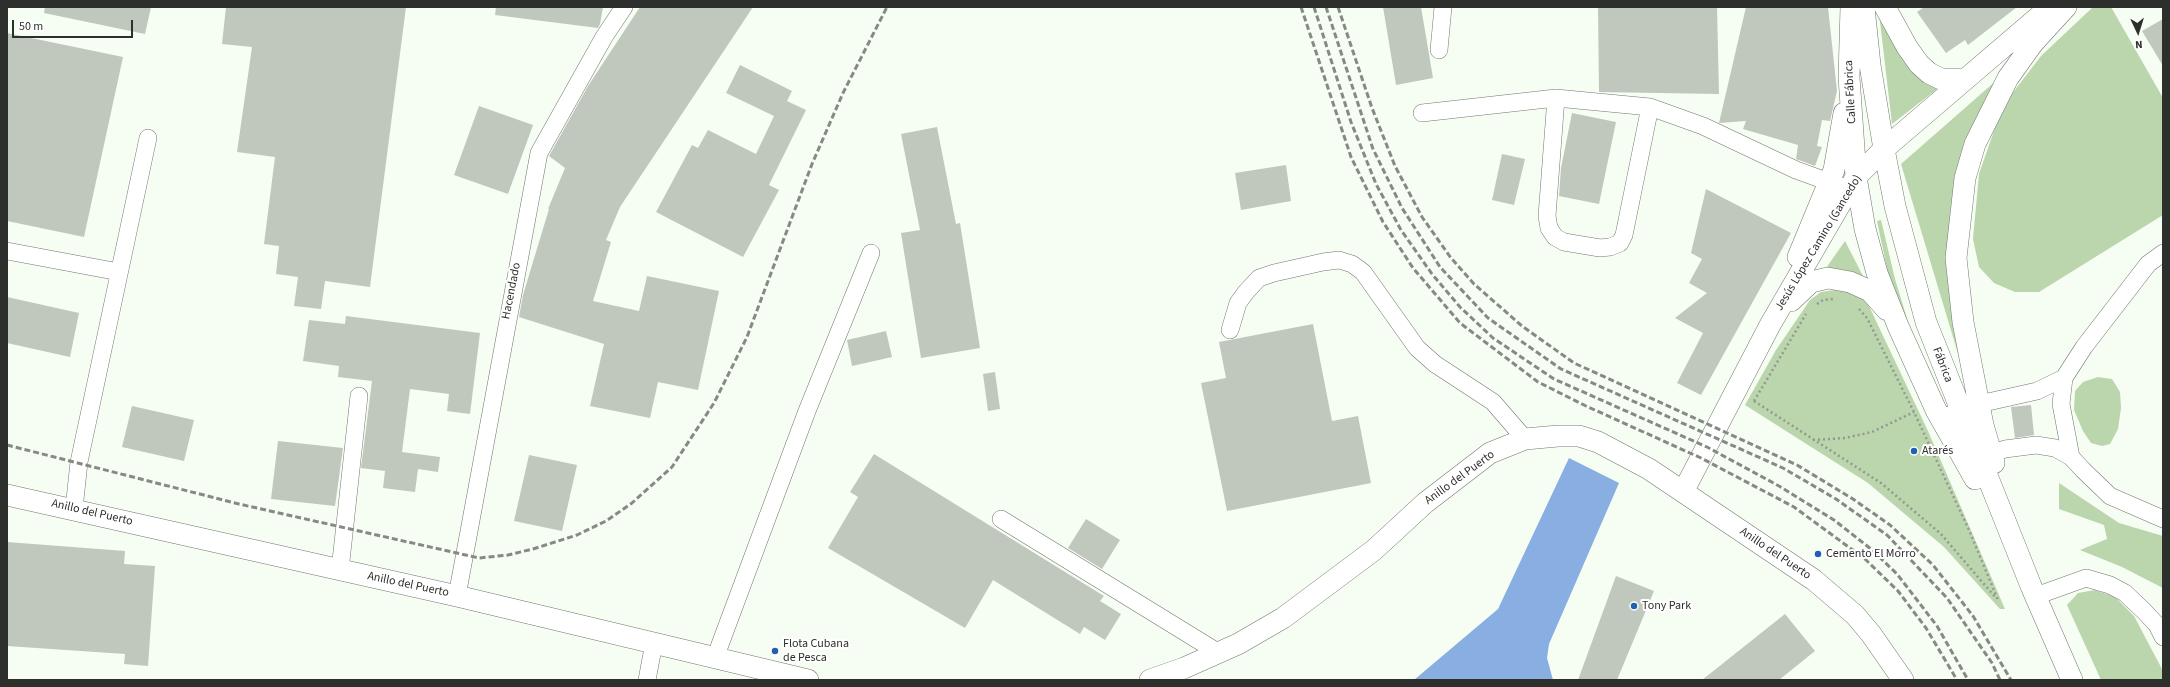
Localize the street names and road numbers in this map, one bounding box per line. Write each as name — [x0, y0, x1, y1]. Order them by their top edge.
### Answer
street label: Calle Fábrica — [1842, 60, 1860, 124]
street label: Jesús López Camino (Gancedo) — [1773, 172, 1865, 314]
street label: Hacendado — [499, 261, 525, 321]
street label: Fábrica — [1929, 345, 1955, 385]
street label: Anillo del Puerto — [1422, 448, 1498, 508]
street label: Anillo del Puerto — [50, 497, 134, 529]
street label: Anillo del Puerto — [1737, 525, 1813, 583]
street label: Anillo del Puerto — [366, 569, 450, 601]

